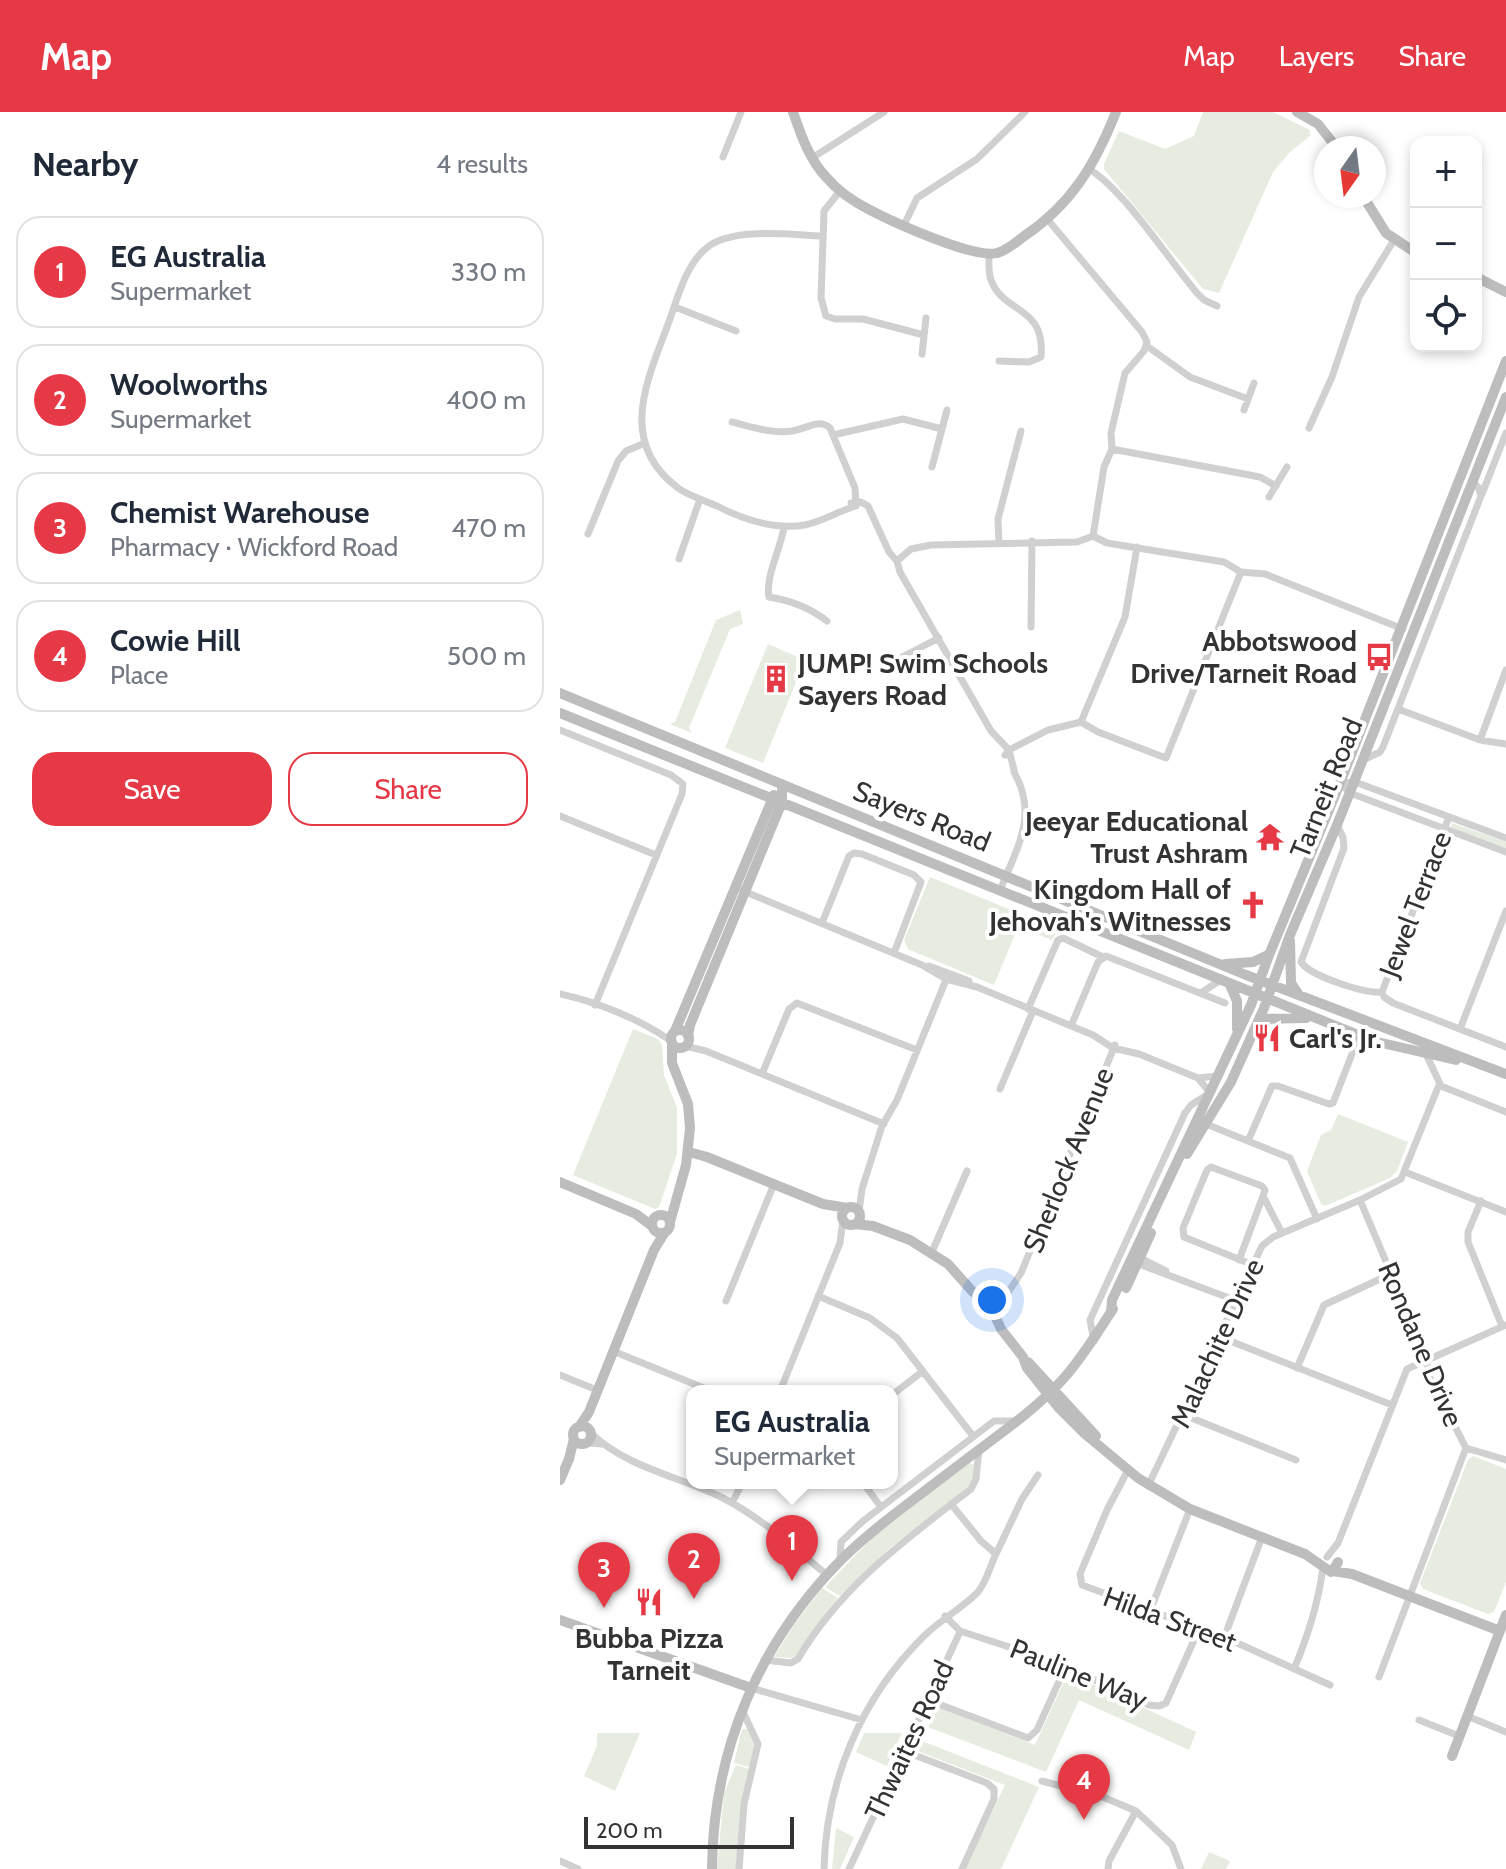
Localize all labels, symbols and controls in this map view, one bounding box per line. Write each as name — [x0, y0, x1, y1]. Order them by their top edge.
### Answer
text: Map — [40, 33, 112, 80]
text: Map — [1183, 39, 1235, 73]
text: Layers — [1279, 39, 1354, 73]
text: Share — [1398, 39, 1466, 73]
north arrow — [1314, 136, 1386, 208]
map controls — [1410, 136, 1482, 352]
button: + — [1410, 136, 1482, 208]
text: Nearby — [32, 143, 139, 185]
text: 4 results — [436, 148, 528, 180]
button: − — [1410, 208, 1482, 280]
text: EG Australia — [110, 238, 266, 275]
text: 1 — [55, 256, 65, 288]
text: 330 m — [451, 256, 526, 288]
text: Supermarket — [110, 275, 251, 307]
button: locate — [1410, 280, 1482, 352]
text: Woolworths — [110, 366, 268, 403]
text: 2 — [53, 384, 67, 416]
text: 400 m — [446, 384, 526, 416]
text: Supermarket — [110, 403, 251, 435]
text: Chemist Warehouse — [110, 494, 369, 531]
text: 3 — [53, 512, 67, 544]
text: 470 m — [451, 512, 526, 544]
text: Pharmacy · Wickford Road — [110, 531, 398, 563]
text: Cowie Hill — [110, 622, 241, 659]
place label: Abbotswood Drive/Tarneit Road — [1130, 624, 1357, 690]
text: 4 — [52, 640, 68, 672]
text: 500 m — [447, 640, 526, 672]
bus stop icon: Abbotswood Drive/Tarneit Road — [1364, 642, 1394, 672]
place label: JUMP! Swim Schools Sayers Road — [797, 646, 1048, 712]
text: Place — [110, 659, 168, 691]
building icon: JUMP! Swim Schools Sayers Road — [761, 664, 791, 694]
street label: Tarneit Road — [1283, 713, 1369, 863]
button: Save — [32, 752, 272, 826]
button: Share — [288, 752, 528, 826]
street label: Sayers Road — [848, 773, 996, 859]
place label: Jeeyar Educational Trust Ashram — [1024, 804, 1248, 870]
temple icon: Jeeyar Educational Trust Ashram — [1255, 822, 1285, 852]
street label: Jewel Terrace — [1371, 826, 1458, 983]
place label: Kingdom Hall of Jehovah's Witnesses — [988, 872, 1231, 938]
church icon: Kingdom Hall of Jehovah's Witnesses — [1238, 890, 1268, 920]
place label: Carl's Jr. — [1289, 1021, 1382, 1055]
restaurant icon: Carl's Jr. — [1252, 1023, 1282, 1053]
street label: Sherlock Avenue — [1015, 1062, 1121, 1258]
street label: Malachite Drive — [1163, 1253, 1271, 1433]
street label: Rondane Drive — [1371, 1257, 1471, 1431]
your location — [972, 1280, 1012, 1320]
popup — [686, 1385, 898, 1489]
text: EG Australia — [714, 1403, 870, 1440]
text: Supermarket — [714, 1440, 855, 1472]
pin: 1 — [766, 1515, 818, 1581]
pin: 2 — [668, 1533, 720, 1599]
pin: 3 — [578, 1542, 630, 1608]
street label: Hilda Street — [1099, 1579, 1241, 1659]
restaurant icon: Bubba Pizza Tarneit — [634, 1587, 664, 1617]
place label: Bubba Pizza Tarneit — [575, 1621, 723, 1687]
street label: Pauline Way — [1005, 1631, 1153, 1717]
street label: Thwaites Road — [857, 1655, 961, 1825]
pin: 4 — [1058, 1754, 1110, 1820]
scale bar — [584, 1813, 794, 1849]
text: 200 m — [596, 1817, 662, 1844]

